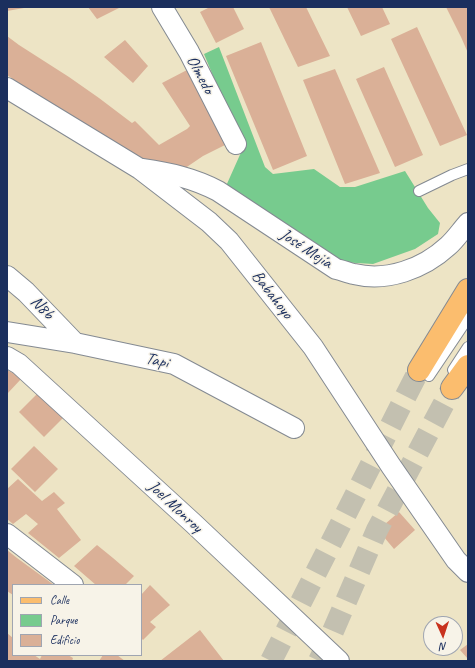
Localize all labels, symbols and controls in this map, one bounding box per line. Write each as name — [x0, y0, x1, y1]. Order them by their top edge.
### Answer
street label: Olmedo — [182, 52, 218, 98]
street label: José Mejía — [276, 225, 336, 273]
street label: Babahoyo — [247, 267, 297, 323]
street label: N8b — [26, 292, 58, 324]
street label: Tapi — [143, 348, 171, 374]
street label: Joel Monroy — [143, 477, 207, 537]
legend — [12, 584, 142, 656]
text: Calle — [50, 592, 69, 608]
text: Parque — [50, 612, 78, 628]
north arrow — [423, 616, 463, 656]
text: Edificio — [50, 632, 80, 648]
text: N — [440, 640, 447, 654]

